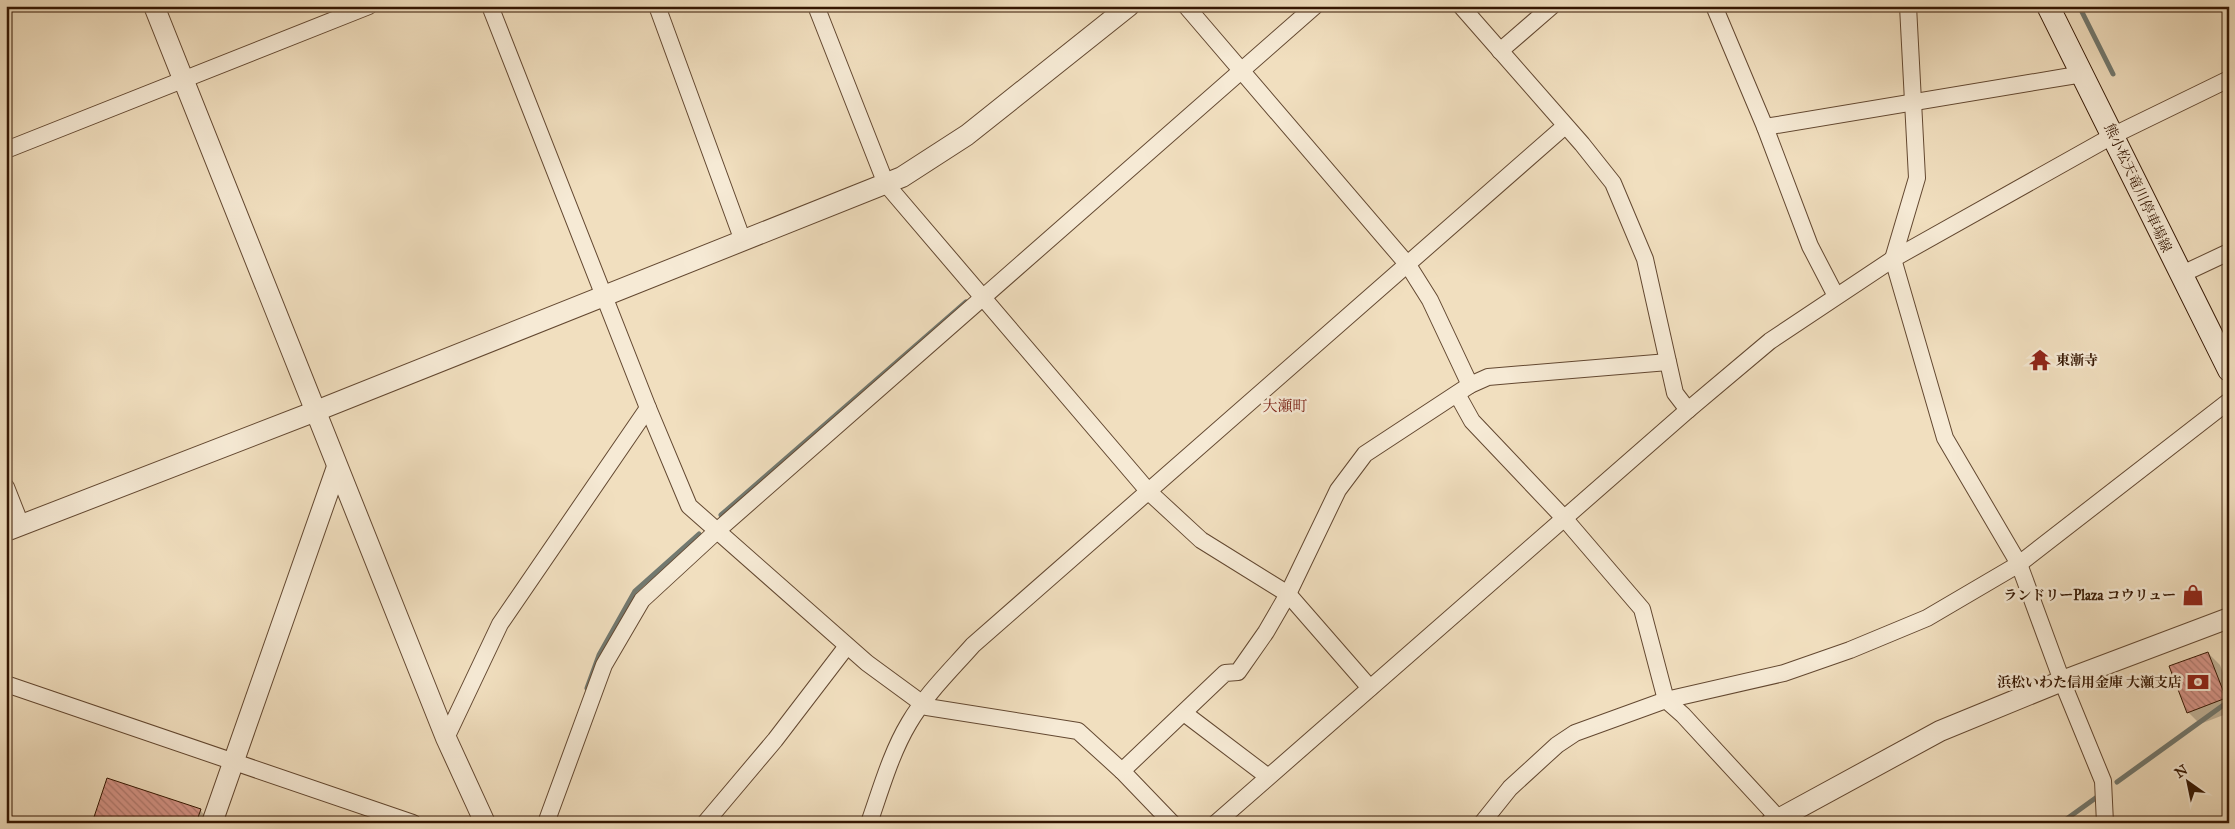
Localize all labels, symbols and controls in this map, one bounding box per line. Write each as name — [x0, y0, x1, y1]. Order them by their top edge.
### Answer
street label: 熊小松天竜川停車場線 — [2101, 121, 2175, 255]
temple icon: 東漸寺 — [2027, 347, 2053, 373]
place label: 東漸寺 — [2056, 352, 2098, 369]
district label: 大瀬町 — [1262, 397, 1308, 415]
shop icon: ランドリーPlaza コウリュー — [2180, 582, 2206, 608]
place label: ランドリーPlaza コウリュー — [2003, 587, 2176, 604]
bank icon: 浜松いわた信用金庫 大瀬支店 — [2185, 669, 2211, 695]
place label: 浜松いわた信用金庫 大瀬支店 — [1997, 674, 2182, 691]
north arrow — [2162, 756, 2212, 806]
text: N — [2172, 761, 2191, 782]

